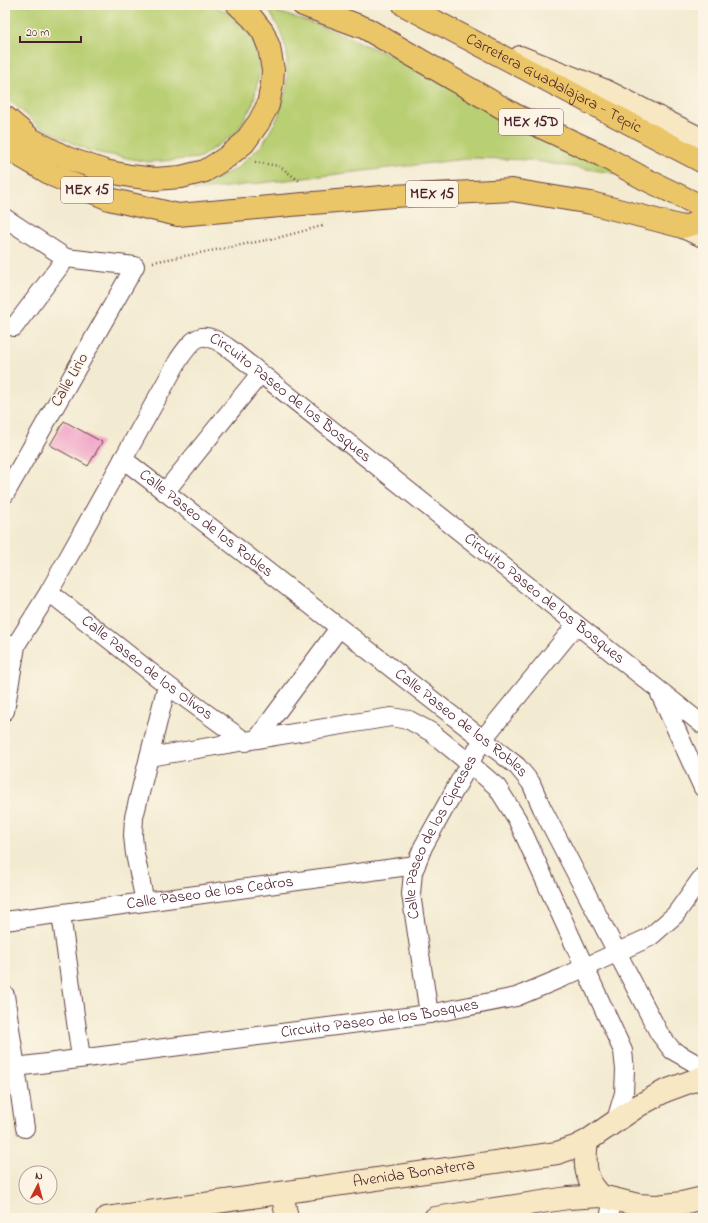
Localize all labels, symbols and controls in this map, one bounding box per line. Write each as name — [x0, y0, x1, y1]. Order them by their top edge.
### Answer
scale bar — [20, 18, 81, 44]
text: 20 m — [26, 24, 49, 42]
street label: Carretera Guadalajara - Tepic — [461, 27, 647, 140]
road number: MEX 15D — [499, 109, 563, 135]
road number: MEX 15 — [61, 177, 113, 203]
road number: MEX 15 — [406, 181, 458, 207]
street label: Circuito Paseo de los Bosques — [205, 327, 376, 469]
street label: Calle Lirio — [45, 348, 95, 412]
street label: Calle Paseo de los Robles — [133, 463, 278, 584]
street label: Circuito Paseo de los Bosques — [459, 527, 630, 670]
street label: Calle Paseo de los Olivos — [76, 610, 218, 726]
street label: Calle Paseo de los Robles — [389, 663, 534, 783]
street label: Calle Paseo de los Cipreses — [399, 751, 484, 921]
street label: Calle Paseo de los Cedros — [125, 870, 295, 916]
street label: Circuito Paseo de los Bosques — [279, 993, 481, 1045]
street label: Avenida Bonaterra — [351, 1153, 476, 1194]
north arrow — [18, 1165, 58, 1205]
text: N — [34, 1168, 43, 1184]

